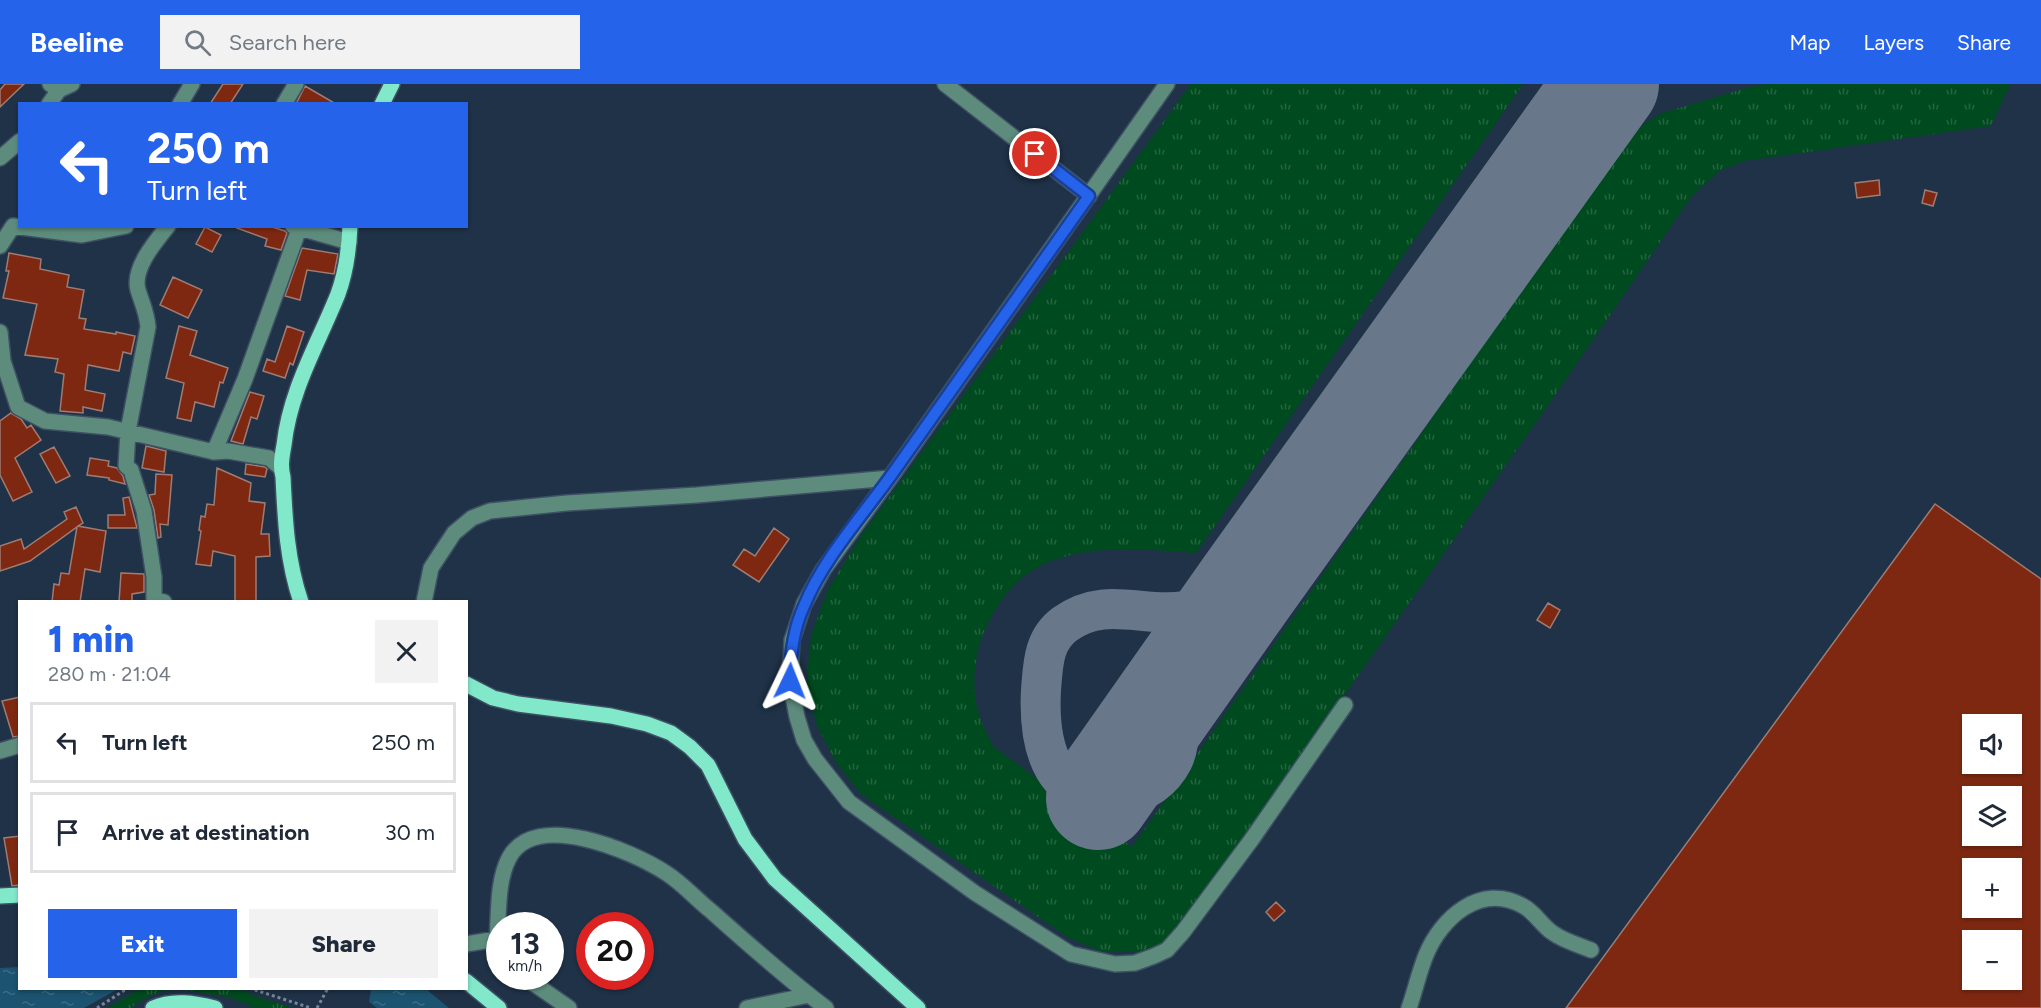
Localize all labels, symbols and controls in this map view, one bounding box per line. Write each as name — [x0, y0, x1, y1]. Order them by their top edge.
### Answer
search box — [160, 15, 580, 69]
text: Beeline — [30, 25, 124, 59]
icon: search — [181, 26, 214, 59]
text: Search here — [229, 29, 346, 56]
text: Map — [1790, 30, 1830, 55]
text: Layers — [1863, 30, 1924, 55]
text: Share — [1957, 30, 2011, 55]
text: 250 m — [147, 123, 270, 174]
icon: left — [48, 126, 126, 204]
pin — [1009, 128, 1060, 179]
icon: arrive — [1018, 137, 1051, 170]
text: Turn left — [147, 174, 247, 207]
text: 1 min — [48, 618, 134, 661]
button: close — [375, 620, 438, 683]
position arrow — [758, 649, 822, 713]
text: 280 m · 21:04 — [48, 662, 171, 686]
map controls — [1962, 714, 2022, 990]
button: sound — [1962, 714, 2022, 774]
icon: left — [51, 726, 84, 759]
text: Turn left — [102, 729, 188, 756]
text: 250 m — [372, 729, 435, 756]
button: layers — [1962, 786, 2022, 846]
icon: arrive — [51, 816, 84, 849]
text: Arrive at destination — [102, 819, 310, 846]
text: 30 m — [385, 819, 435, 846]
button: + — [1962, 858, 2022, 918]
button: Exit — [48, 909, 237, 978]
button: Share — [249, 909, 438, 978]
speed limit sign: 20 — [576, 912, 654, 990]
text: 13 — [510, 925, 540, 962]
button: − — [1962, 930, 2022, 990]
text: km/h — [508, 957, 542, 975]

